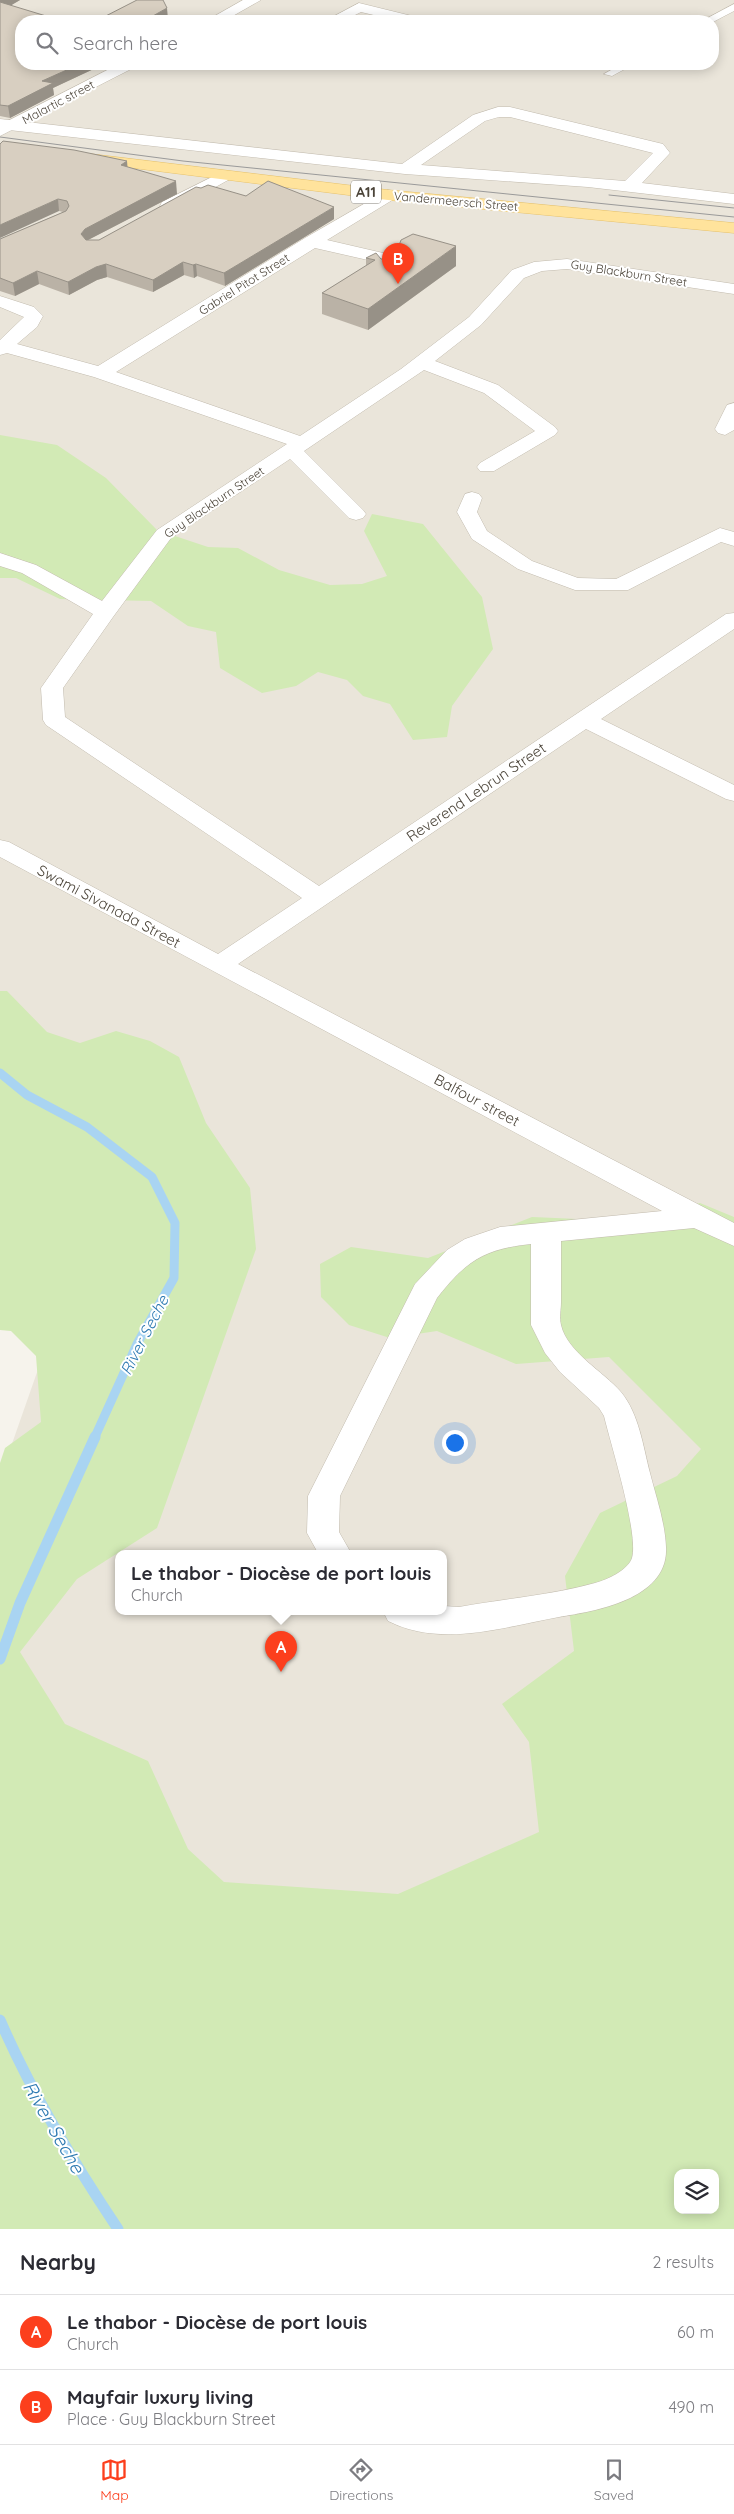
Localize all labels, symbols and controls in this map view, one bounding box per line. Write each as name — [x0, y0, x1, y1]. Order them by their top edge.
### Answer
search box — [15, 15, 719, 70]
icon: search — [33, 29, 61, 57]
text: Search here — [73, 31, 178, 55]
street label: Malartic street — [19, 77, 97, 127]
road number: A11 — [351, 180, 381, 203]
street label: Vandermeersch Street — [393, 188, 519, 214]
pin: B — [382, 243, 414, 284]
street label: Gabriel Pitot Street — [196, 250, 292, 318]
street label: Guy Blackburn Street — [570, 256, 688, 290]
street label: Guy Blackburn Street — [161, 463, 267, 541]
street label: Reverend Lebrun Street — [403, 738, 549, 846]
street label: Swami Sivanada Street — [34, 860, 184, 952]
street label: Balfour street — [431, 1069, 523, 1131]
water label: River Seche — [115, 1291, 173, 1378]
your location — [442, 1430, 468, 1456]
popup — [115, 1550, 447, 1615]
text: Le thabor - Diocèse de port louis — [131, 1561, 431, 1585]
text: Church — [131, 1585, 183, 1605]
pin: A — [265, 1631, 297, 1672]
water label: River Seche — [18, 2076, 91, 2179]
map controls — [674, 2169, 719, 2214]
button: layers — [674, 2169, 719, 2214]
text: Nearby — [20, 2249, 96, 2275]
text: 2 results — [652, 2252, 714, 2272]
text: Le thabor - Diocèse de port louis — [67, 2310, 367, 2334]
text: A — [31, 2322, 41, 2342]
text: 60 m — [677, 2322, 714, 2342]
text: Church — [67, 2334, 119, 2354]
text: Mayfair luxury living — [67, 2385, 253, 2409]
text: B — [31, 2397, 41, 2417]
text: 490 m — [668, 2397, 714, 2417]
text: Place · Guy Blackburn Street — [67, 2409, 276, 2429]
tab: Map — [100, 2456, 129, 2504]
tab: Directions — [329, 2456, 393, 2504]
tab: Saved — [594, 2456, 634, 2504]

